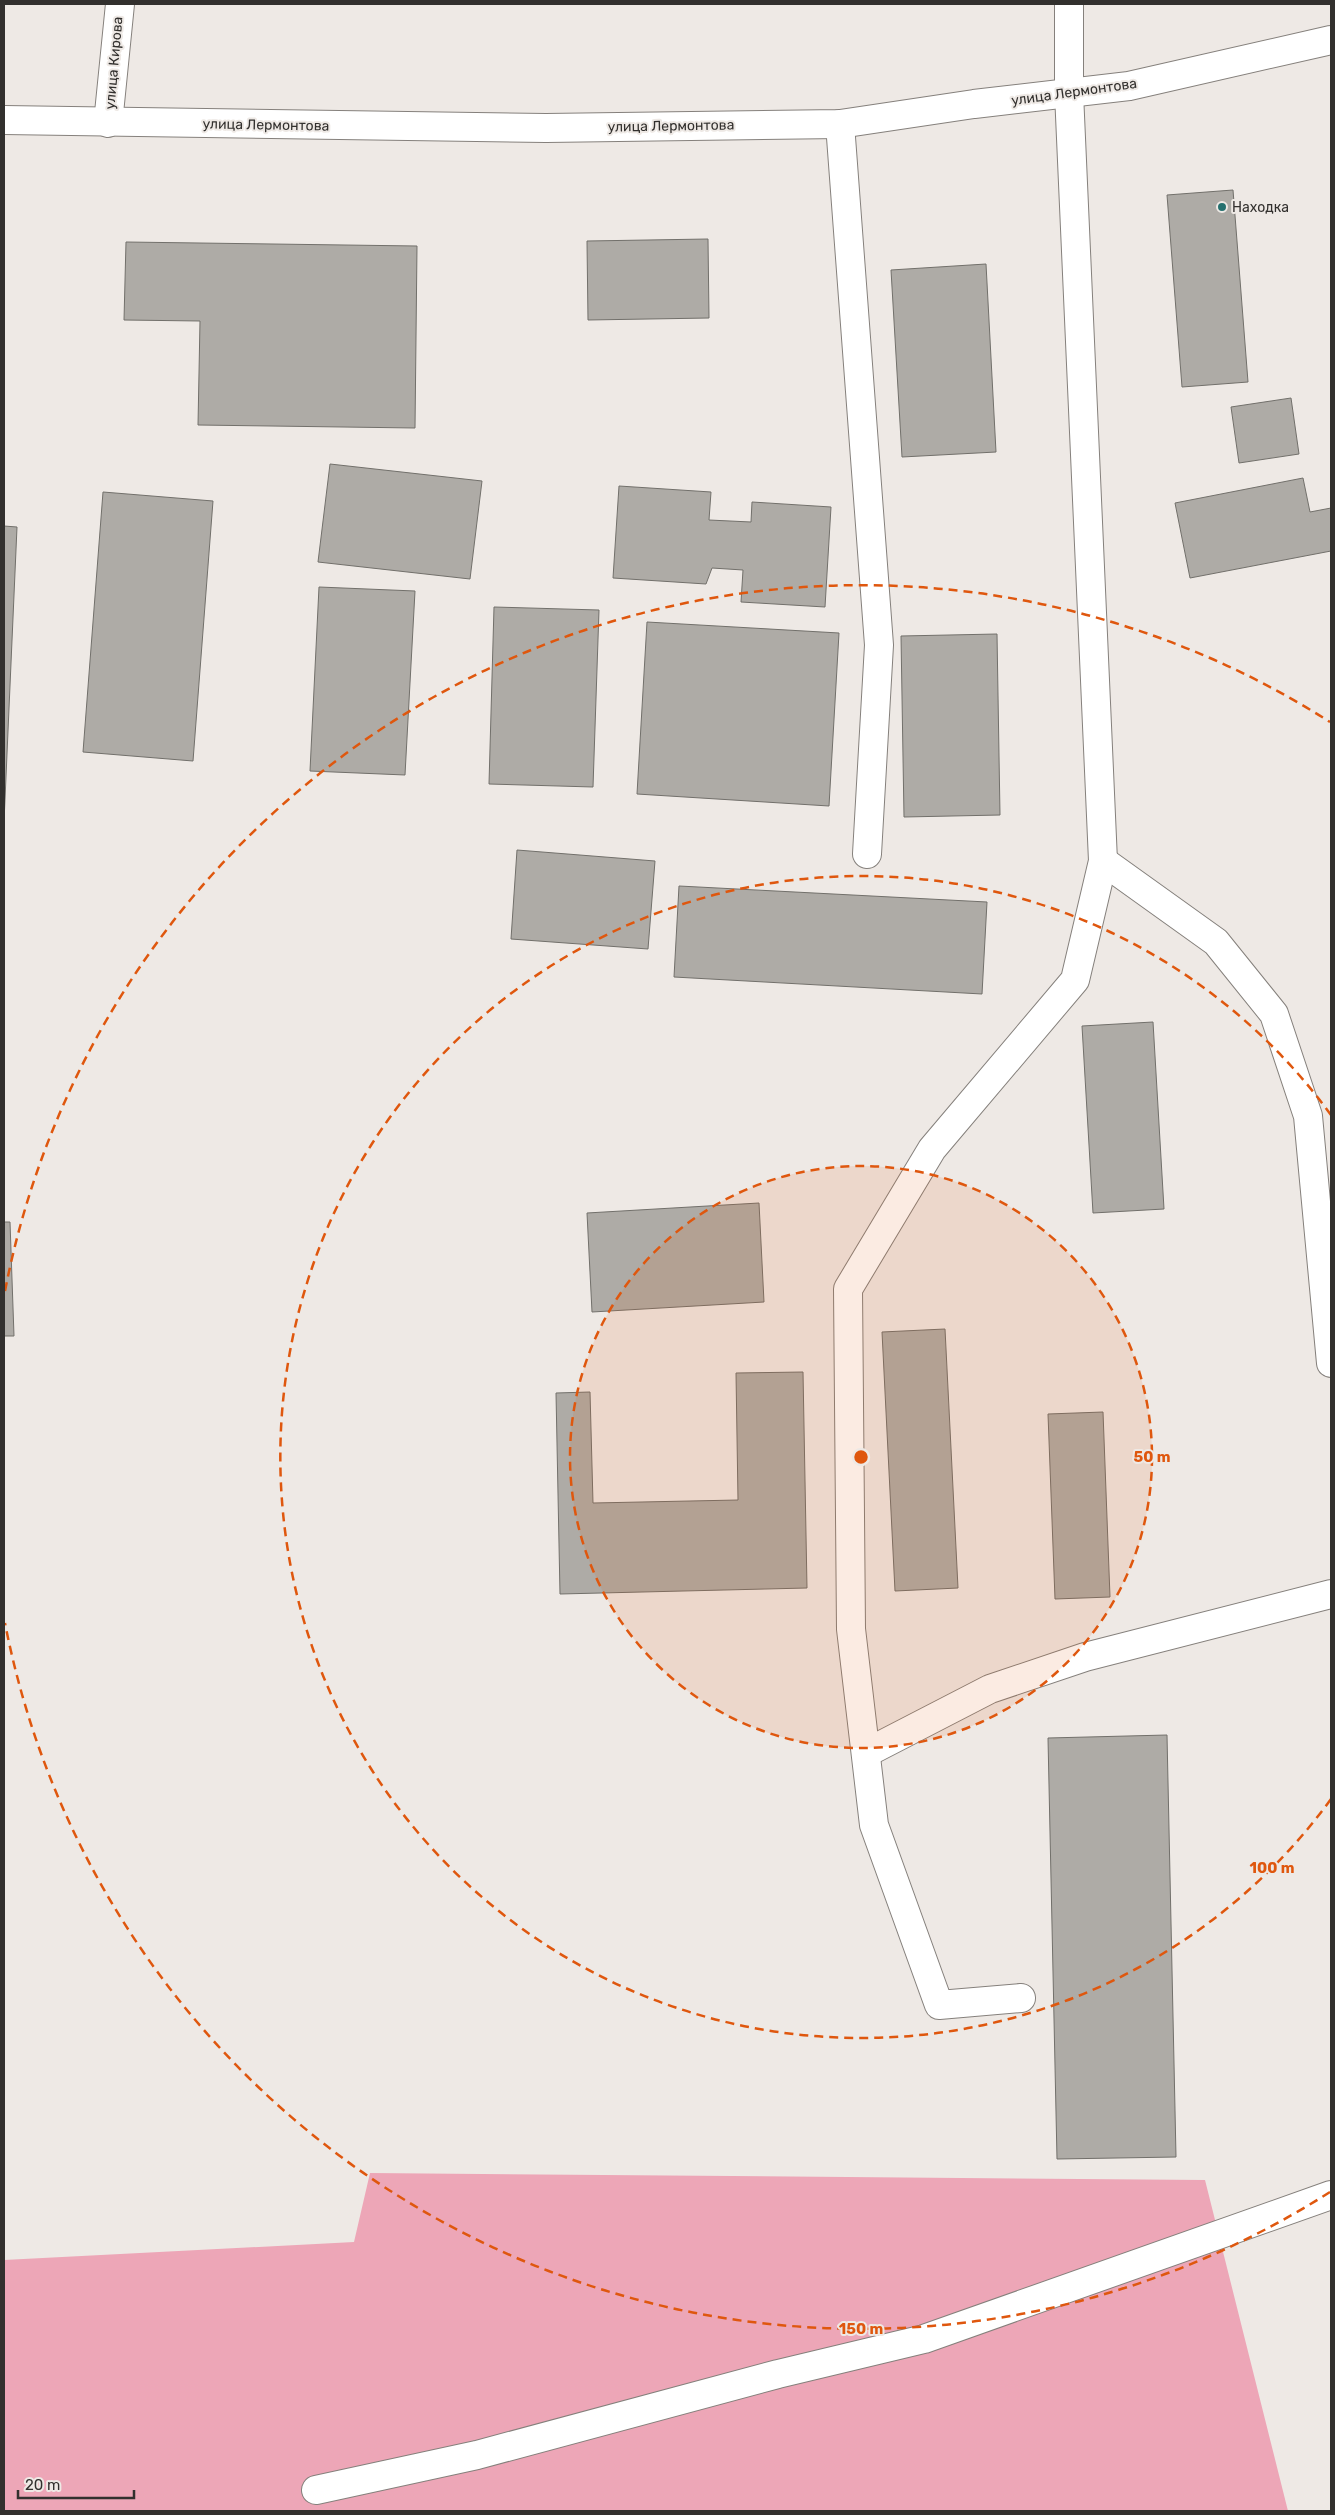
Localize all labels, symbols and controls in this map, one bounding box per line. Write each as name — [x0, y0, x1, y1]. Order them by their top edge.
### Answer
street label: улица Кирова — [101, 16, 127, 110]
street label: улица Лермонтова — [1010, 75, 1138, 109]
street label: улица Лермонтова — [203, 115, 329, 135]
street label: улица Лермонтова — [608, 116, 734, 136]
place label: Находка — [1232, 199, 1289, 216]
marker: Находка — [1216, 201, 1228, 213]
centre of rings — [852, 1448, 870, 1466]
text: 50 m — [1134, 1448, 1170, 1466]
text: 100 m — [1250, 1859, 1294, 1877]
text: 150 m — [839, 2320, 883, 2338]
scale bar — [18, 2468, 134, 2500]
text: 20 m — [25, 2476, 60, 2494]

